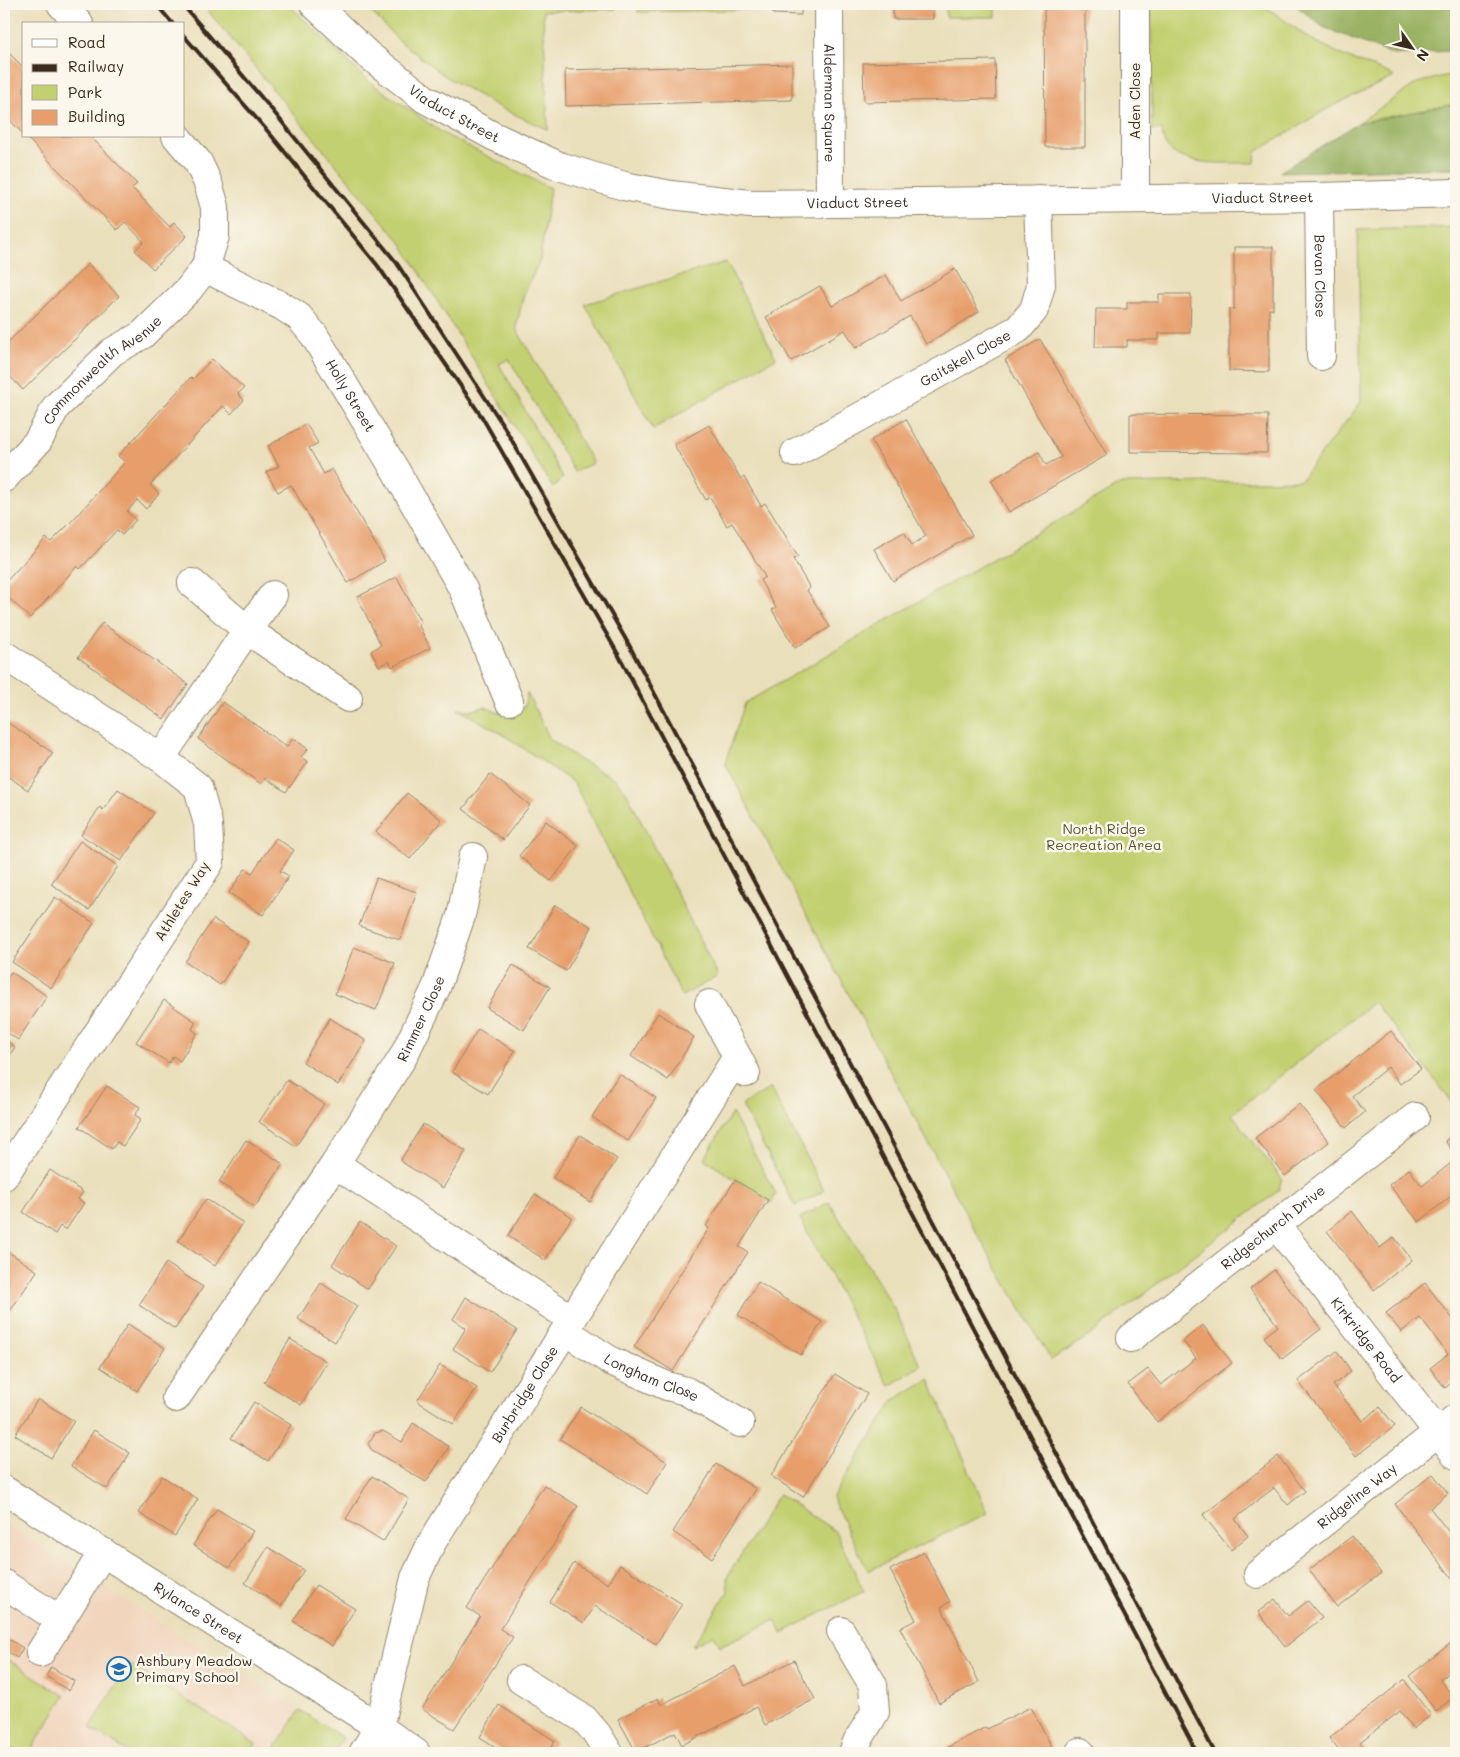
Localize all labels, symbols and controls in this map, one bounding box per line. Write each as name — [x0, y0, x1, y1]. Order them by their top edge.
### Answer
legend — [22, 22, 185, 138]
north arrow — [1388, 22, 1438, 72]
text: Road — [68, 32, 105, 52]
street label: Alderman Square — [820, 43, 840, 163]
text: N — [1412, 46, 1434, 65]
text: Railway — [68, 56, 124, 76]
street label: Aden Close — [1125, 63, 1144, 139]
street label: Viaduct Street — [405, 80, 503, 147]
text: Park — [68, 82, 102, 102]
text: Building — [68, 106, 125, 126]
street label: Viaduct Street — [1211, 187, 1314, 207]
street label: Viaduct Street — [806, 192, 909, 212]
street label: Bevan Close — [1310, 234, 1331, 318]
street label: Commonwealth Avenue — [39, 311, 166, 428]
street label: Gaitskell Close — [916, 325, 1014, 391]
street label: Holly Street — [322, 355, 380, 435]
park label: North Ridge Recreation Area — [1046, 819, 1162, 854]
street label: Athletes Way — [150, 857, 214, 944]
street label: Rimmer Close — [392, 973, 449, 1065]
street label: Ridgechurch Drive — [1217, 1180, 1329, 1274]
street label: Kirkridge Road — [1327, 1293, 1406, 1386]
street label: Burbridge Close — [487, 1342, 562, 1446]
street label: Longham Close — [601, 1349, 703, 1406]
street label: Ridgeline Way — [1313, 1458, 1400, 1533]
street label: Rylance Street — [150, 1577, 247, 1648]
place label: Ashbury Meadow Primary School — [136, 1651, 252, 1686]
school or university icon: Ashbury Meadow Primary School — [106, 1656, 132, 1682]

